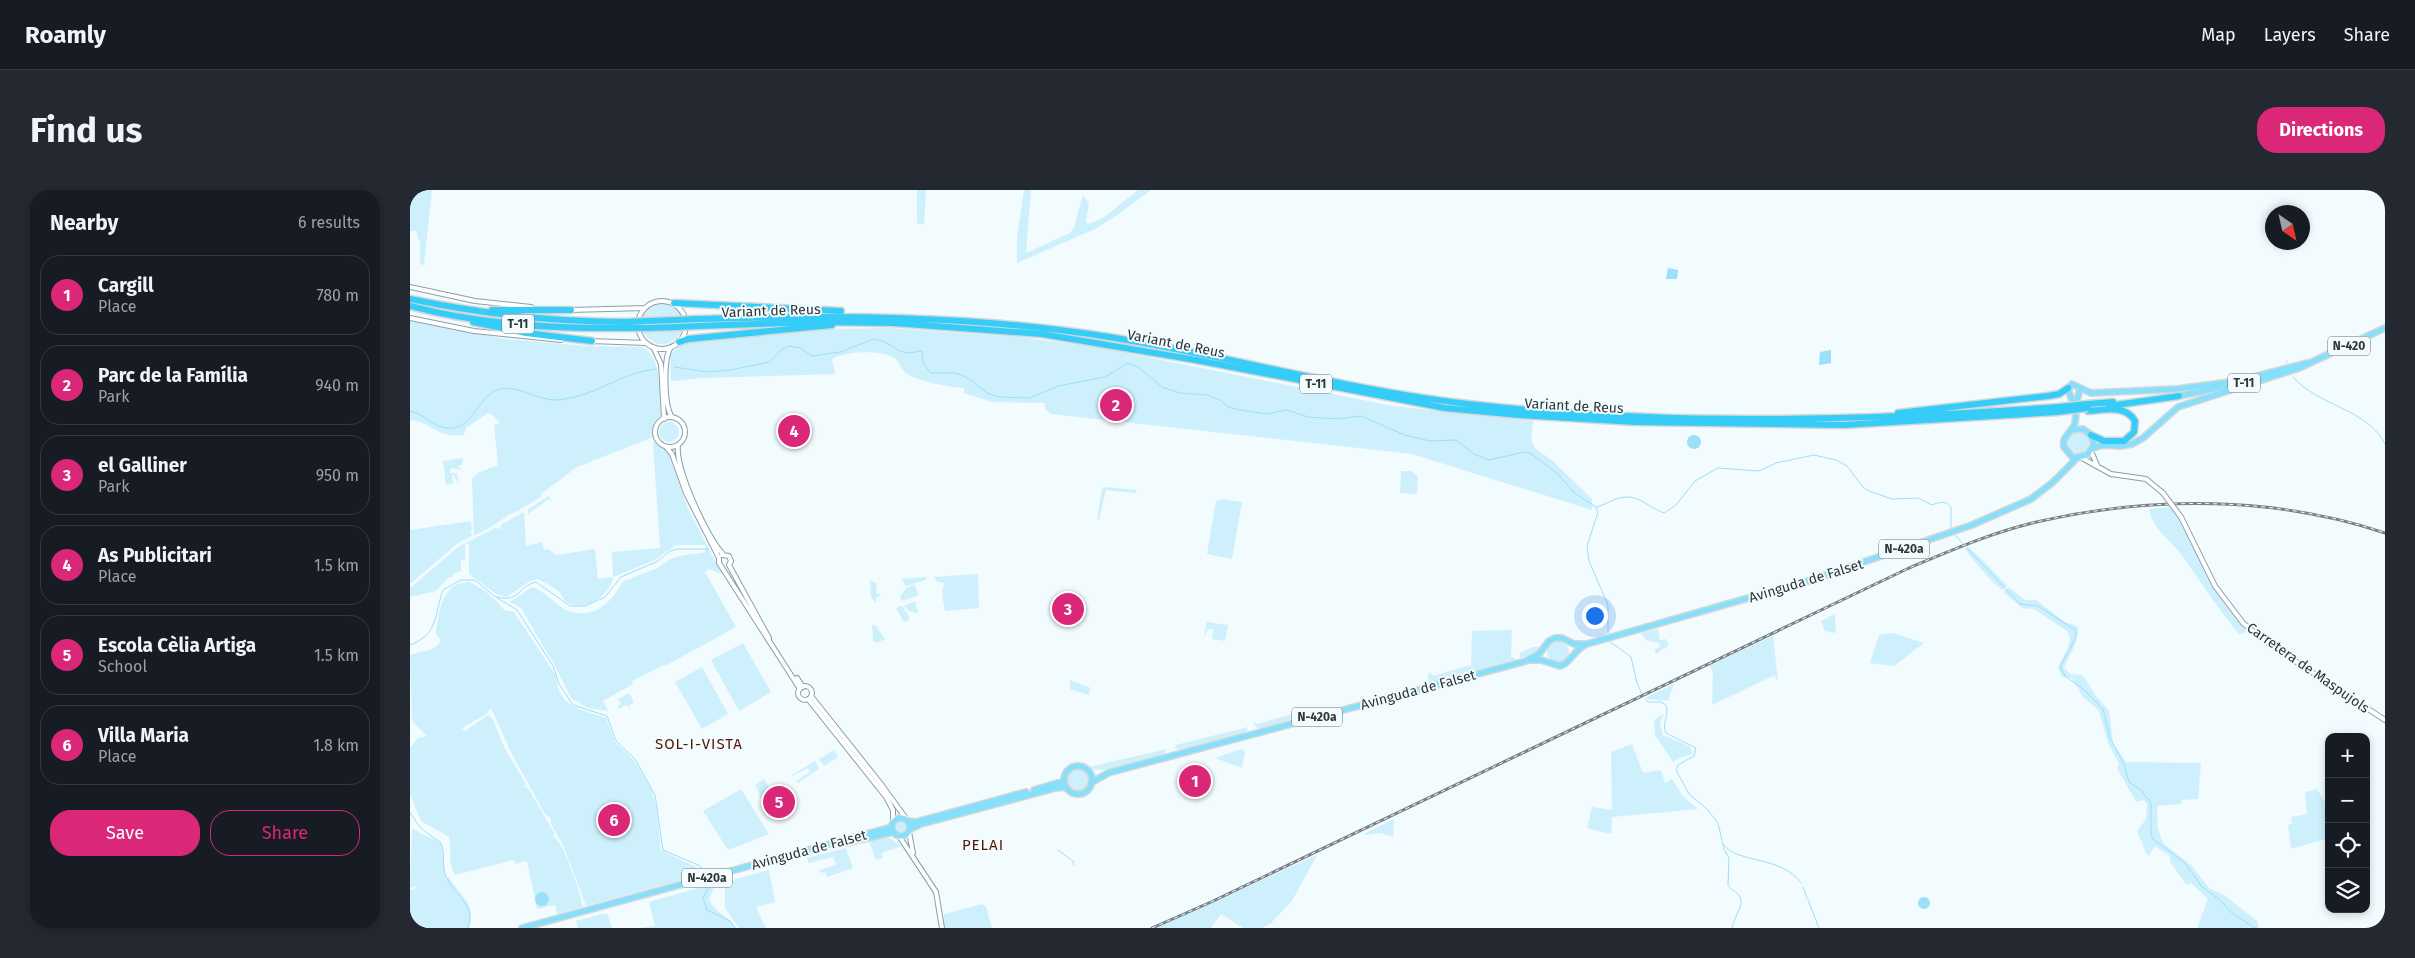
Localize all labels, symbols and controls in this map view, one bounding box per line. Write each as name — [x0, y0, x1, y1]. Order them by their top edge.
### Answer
text: Roamly — [25, 21, 106, 49]
text: Map — [2201, 24, 2236, 46]
text: Layers — [2264, 24, 2316, 46]
text: Share — [2344, 24, 2390, 46]
button: Directions — [2257, 107, 2385, 153]
text: Find us — [30, 109, 142, 151]
north arrow — [2265, 205, 2310, 250]
text: Nearby — [50, 210, 118, 236]
text: 6 results — [298, 213, 360, 232]
text: Cargill — [98, 274, 154, 297]
text: 1 — [63, 286, 71, 305]
text: 780 m — [317, 286, 359, 305]
text: Place — [98, 297, 137, 316]
street label: Variant de Reus — [721, 301, 821, 321]
road number: T-11 — [502, 315, 534, 334]
street label: Variant de Reus — [1126, 326, 1227, 362]
road number: N-420 — [2328, 336, 2370, 356]
text: Parc de la Família — [98, 364, 248, 387]
road number: T-11 — [1300, 374, 1332, 393]
road number: T-11 — [2228, 374, 2260, 392]
text: 2 — [63, 376, 71, 395]
text: 940 m — [315, 376, 359, 395]
pin: 2 — [1100, 386, 1132, 424]
text: Park — [98, 387, 130, 406]
street label: Variant de Reus — [1524, 395, 1624, 417]
pin: 4 — [778, 412, 810, 450]
text: el Galliner — [98, 454, 187, 477]
text: 3 — [63, 466, 71, 485]
text: 950 m — [316, 466, 359, 485]
text: Park — [98, 477, 130, 496]
road number: N-420a — [1879, 539, 1929, 558]
text: As Publicitari — [98, 544, 212, 567]
street label: Avinguda de Falset — [1747, 555, 1866, 606]
text: 4 — [62, 556, 72, 575]
text: 1.5 km — [314, 556, 359, 575]
text: Place — [98, 567, 137, 586]
pin: 3 — [1052, 590, 1084, 628]
your location — [1582, 603, 1608, 629]
street label: Carretera de Maspujols — [2243, 619, 2373, 717]
text: Escola Cèlia Artiga — [98, 634, 256, 657]
text: 5 — [63, 646, 71, 665]
text: 1.5 km — [314, 646, 359, 665]
text: School — [98, 657, 147, 676]
street label: Avinguda de Falset — [1359, 666, 1478, 714]
road number: N-420a — [1292, 708, 1342, 726]
text: Villa Maria — [98, 724, 189, 747]
map controls — [2325, 733, 2370, 913]
button: + — [2325, 733, 2370, 778]
district label: SOL-I-VISTA — [655, 735, 743, 753]
text: 6 — [62, 736, 72, 755]
text: 1.8 km — [313, 736, 359, 755]
text: Place — [98, 747, 137, 766]
pin: 1 — [1179, 762, 1211, 800]
button: − — [2325, 778, 2370, 823]
pin: 5 — [763, 783, 795, 821]
pin: 6 — [598, 801, 630, 839]
button: Save — [50, 810, 200, 856]
button: Share — [210, 810, 360, 856]
button: locate — [2325, 823, 2370, 868]
street label: Avinguda de Falset — [750, 826, 869, 874]
district label: PELAI — [962, 836, 1004, 854]
road number: N-420a — [682, 868, 732, 888]
button: layers — [2325, 868, 2370, 913]

